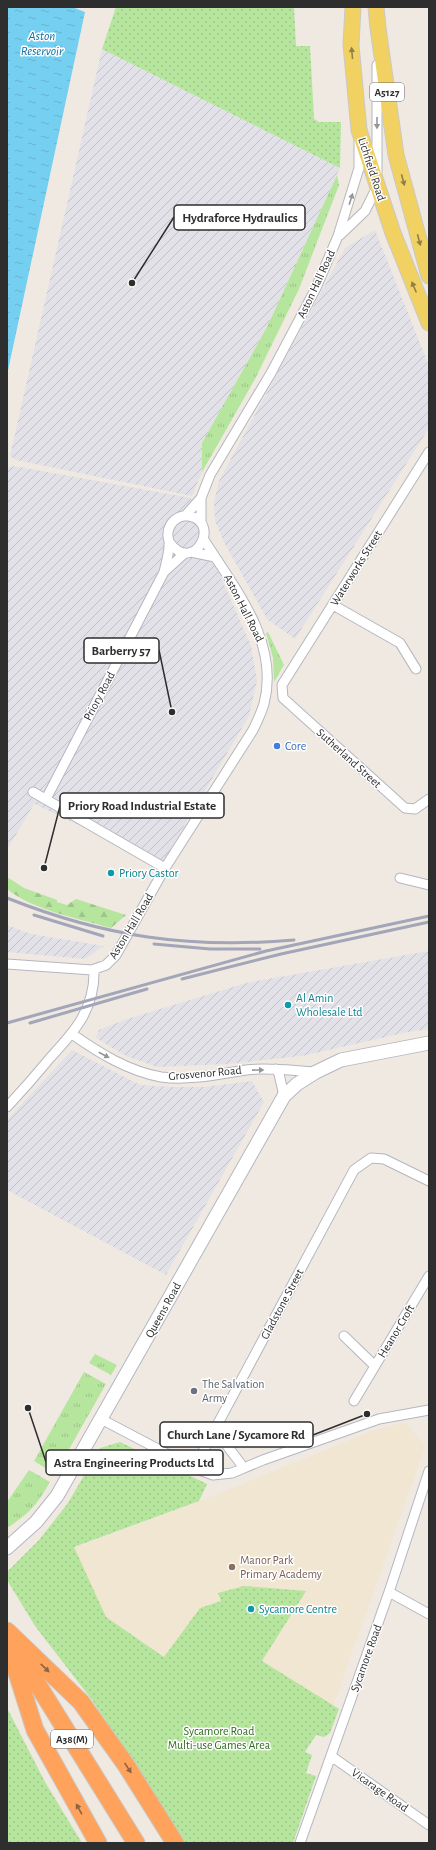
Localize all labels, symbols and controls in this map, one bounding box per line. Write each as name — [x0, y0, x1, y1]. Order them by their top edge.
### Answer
water label: Aston Reservoir — [21, 30, 64, 58]
one-way arrow — [349, 47, 355, 59]
road number: A5127 — [370, 83, 404, 101]
one-way arrow — [374, 117, 380, 130]
street label: Lichfield Road — [356, 136, 388, 202]
one-way arrow — [400, 174, 406, 186]
one-way arrow — [348, 193, 354, 205]
callout: Hydraforce Hydraulics — [174, 205, 305, 230]
text: Hydraforce Hydraulics — [182, 212, 298, 225]
one-way arrow — [416, 234, 422, 247]
street label: Aston Hall Road — [295, 248, 337, 320]
one-way arrow — [411, 281, 417, 292]
street label: Waterworks Street — [328, 528, 384, 608]
street label: Aston Hall Road — [222, 572, 266, 644]
callout: Barberry 57 — [84, 638, 159, 663]
text: Barberry 57 — [91, 645, 151, 658]
street label: Priory Road — [81, 670, 118, 723]
street label: Sutherland Street — [314, 726, 384, 790]
place label: Core — [285, 740, 306, 752]
marker: Core — [272, 741, 282, 751]
callout: Priory Road Industrial Estate — [60, 793, 224, 818]
text: Priory Road Industrial Estate — [68, 800, 216, 813]
place label: Priory Castor — [119, 867, 178, 880]
marker: Priory Castor — [106, 868, 116, 878]
street label: Aston Hall Road — [107, 891, 155, 961]
place label: Al Amin Wholesale Ltd — [296, 992, 363, 1018]
marker: Al Amin Wholesale Ltd — [283, 1000, 293, 1010]
one-way arrow — [99, 1052, 110, 1058]
street label: Grosvenor Road — [168, 1064, 242, 1082]
one-way arrow — [252, 1067, 265, 1073]
street label: Gladstone Street — [258, 1267, 306, 1341]
street label: Queens Road — [143, 1280, 184, 1340]
street label: Heanor Croft — [375, 1302, 417, 1360]
place label: The Salvation Army — [202, 1378, 265, 1405]
marker: The Salvation Army — [189, 1386, 199, 1396]
callout: Church Lane / Sycamore Rd — [160, 1422, 313, 1447]
text: Church Lane / Sycamore Rd — [167, 1429, 305, 1442]
callout: Astra Engineering Products Ltd — [46, 1450, 223, 1475]
text: Astra Engineering Products Ltd — [54, 1457, 214, 1470]
place label: Manor Park Primary Academy — [240, 1554, 322, 1581]
marker: Manor Park Primary Academy — [227, 1562, 237, 1572]
place label: Sycamore Centre — [259, 1603, 337, 1616]
marker: Sycamore Centre — [246, 1604, 256, 1614]
street label: Sycamore Road — [348, 1623, 385, 1694]
one-way arrow — [40, 1663, 50, 1673]
park label: Sycamore Road Multi-use Games Area — [168, 1725, 271, 1751]
road number: A38(M) — [51, 1730, 93, 1748]
one-way arrow — [124, 1763, 132, 1773]
street label: Vicarage Road — [349, 1766, 411, 1814]
one-way arrow — [75, 1803, 82, 1815]

